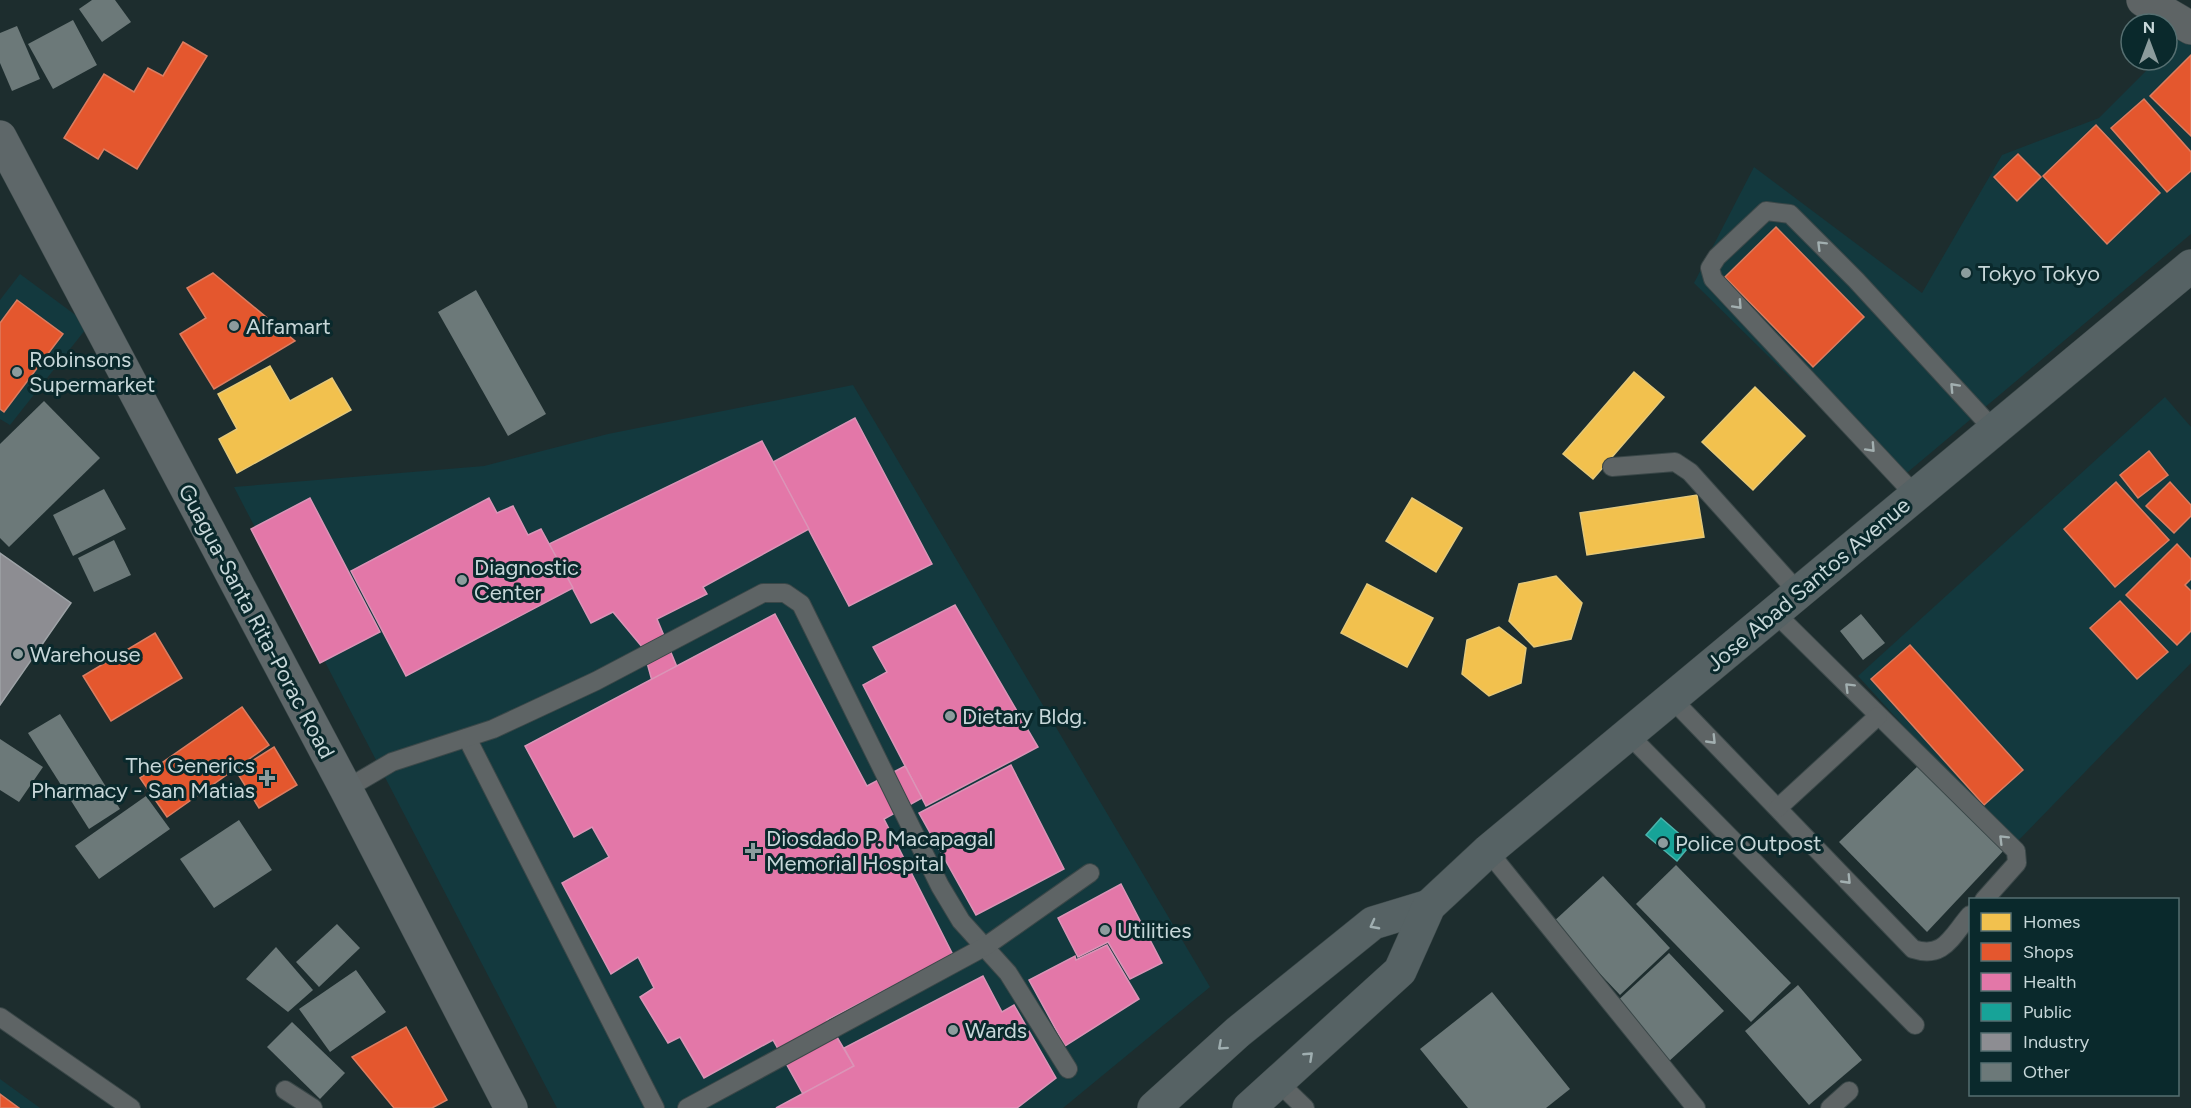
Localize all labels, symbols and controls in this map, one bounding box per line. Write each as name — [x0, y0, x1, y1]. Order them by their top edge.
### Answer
north arrow — [2119, 12, 2179, 72]
text: N — [2143, 18, 2155, 37]
one-way arrow — [1817, 241, 1827, 252]
place label: Tokyo Tokyo — [1978, 260, 2100, 287]
marker: Tokyo Tokyo — [1959, 266, 1973, 280]
one-way arrow — [1731, 298, 1742, 309]
place label: Alfamart — [246, 313, 331, 340]
marker: Alfamart — [227, 319, 241, 333]
place label: Robinsons Supermarket — [29, 346, 155, 398]
marker: Robinsons Supermarket — [10, 365, 24, 379]
one-way arrow — [1950, 383, 1961, 394]
one-way arrow — [1864, 441, 1875, 451]
street label: Guagua-Santa Rita-Porac Road — [173, 479, 341, 763]
street label: Jose Abad Santos Avenue — [1701, 491, 1916, 677]
place label: Diagnostic Center — [474, 554, 579, 606]
marker: Diagnostic Center — [455, 573, 469, 587]
place label: Warehouse — [30, 641, 140, 668]
marker: Warehouse — [11, 647, 25, 661]
one-way arrow — [1846, 683, 1857, 694]
place label: Dietary Bldg. — [962, 703, 1087, 730]
marker: Dietary Bldg. — [943, 709, 957, 723]
one-way arrow — [1704, 732, 1715, 743]
place label: The Generics Pharmacy - San Matias — [31, 752, 255, 804]
marker: The Generics Pharmacy - San Matias — [260, 771, 274, 785]
place label: Diosdado P. Macapagal Memorial Hospital — [766, 825, 993, 877]
place label: Police Outpost — [1675, 830, 1822, 857]
one-way arrow — [1999, 835, 2010, 846]
marker: Police Outpost — [1656, 836, 1670, 850]
marker: Diosdado P. Macapagal Memorial Hospital — [744, 842, 762, 860]
one-way arrow — [1840, 873, 1851, 883]
legend — [1969, 898, 2179, 1096]
text: Homes — [2023, 911, 2081, 933]
place label: Utilities — [1117, 917, 1192, 944]
one-way arrow — [1370, 918, 1380, 929]
marker: Utilities — [1098, 923, 1112, 937]
text: Shops — [2023, 941, 2074, 963]
text: Health — [2023, 971, 2076, 993]
text: Public — [2023, 1001, 2072, 1023]
place label: Wards — [965, 1017, 1027, 1044]
marker: Wards — [946, 1023, 960, 1037]
text: Industry — [2023, 1031, 2090, 1053]
one-way arrow — [1218, 1039, 1229, 1050]
one-way arrow — [1301, 1052, 1312, 1063]
text: Other — [2023, 1061, 2070, 1083]

